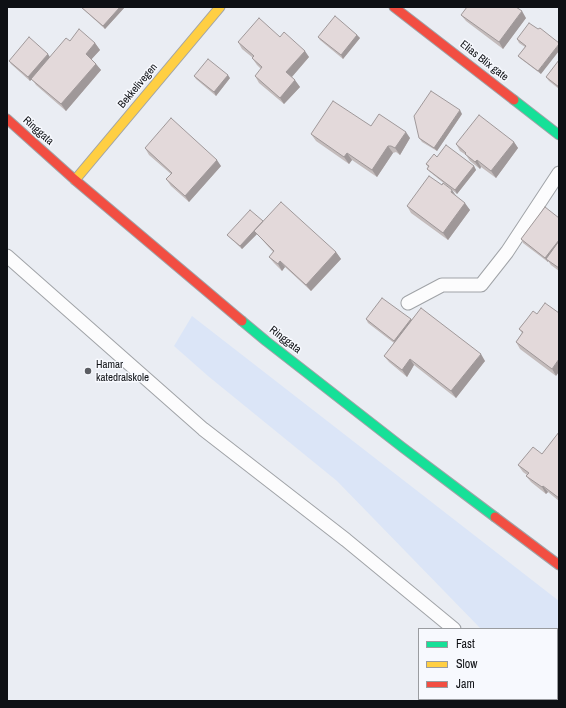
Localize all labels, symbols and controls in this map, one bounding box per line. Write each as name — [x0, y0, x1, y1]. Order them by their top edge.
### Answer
street label: Elias Blix gate — [457, 38, 511, 84]
street label: Bekkelivegen — [116, 61, 160, 111]
street label: Ringgata — [20, 114, 56, 148]
street label: Ringgata — [267, 324, 303, 356]
place label: Hamar katedralskole — [96, 358, 149, 384]
marker: Hamar katedralskole — [83, 366, 93, 376]
legend — [418, 628, 558, 700]
text: Fast — [456, 636, 475, 652]
text: Slow — [456, 656, 477, 672]
text: Jam — [456, 676, 475, 692]

